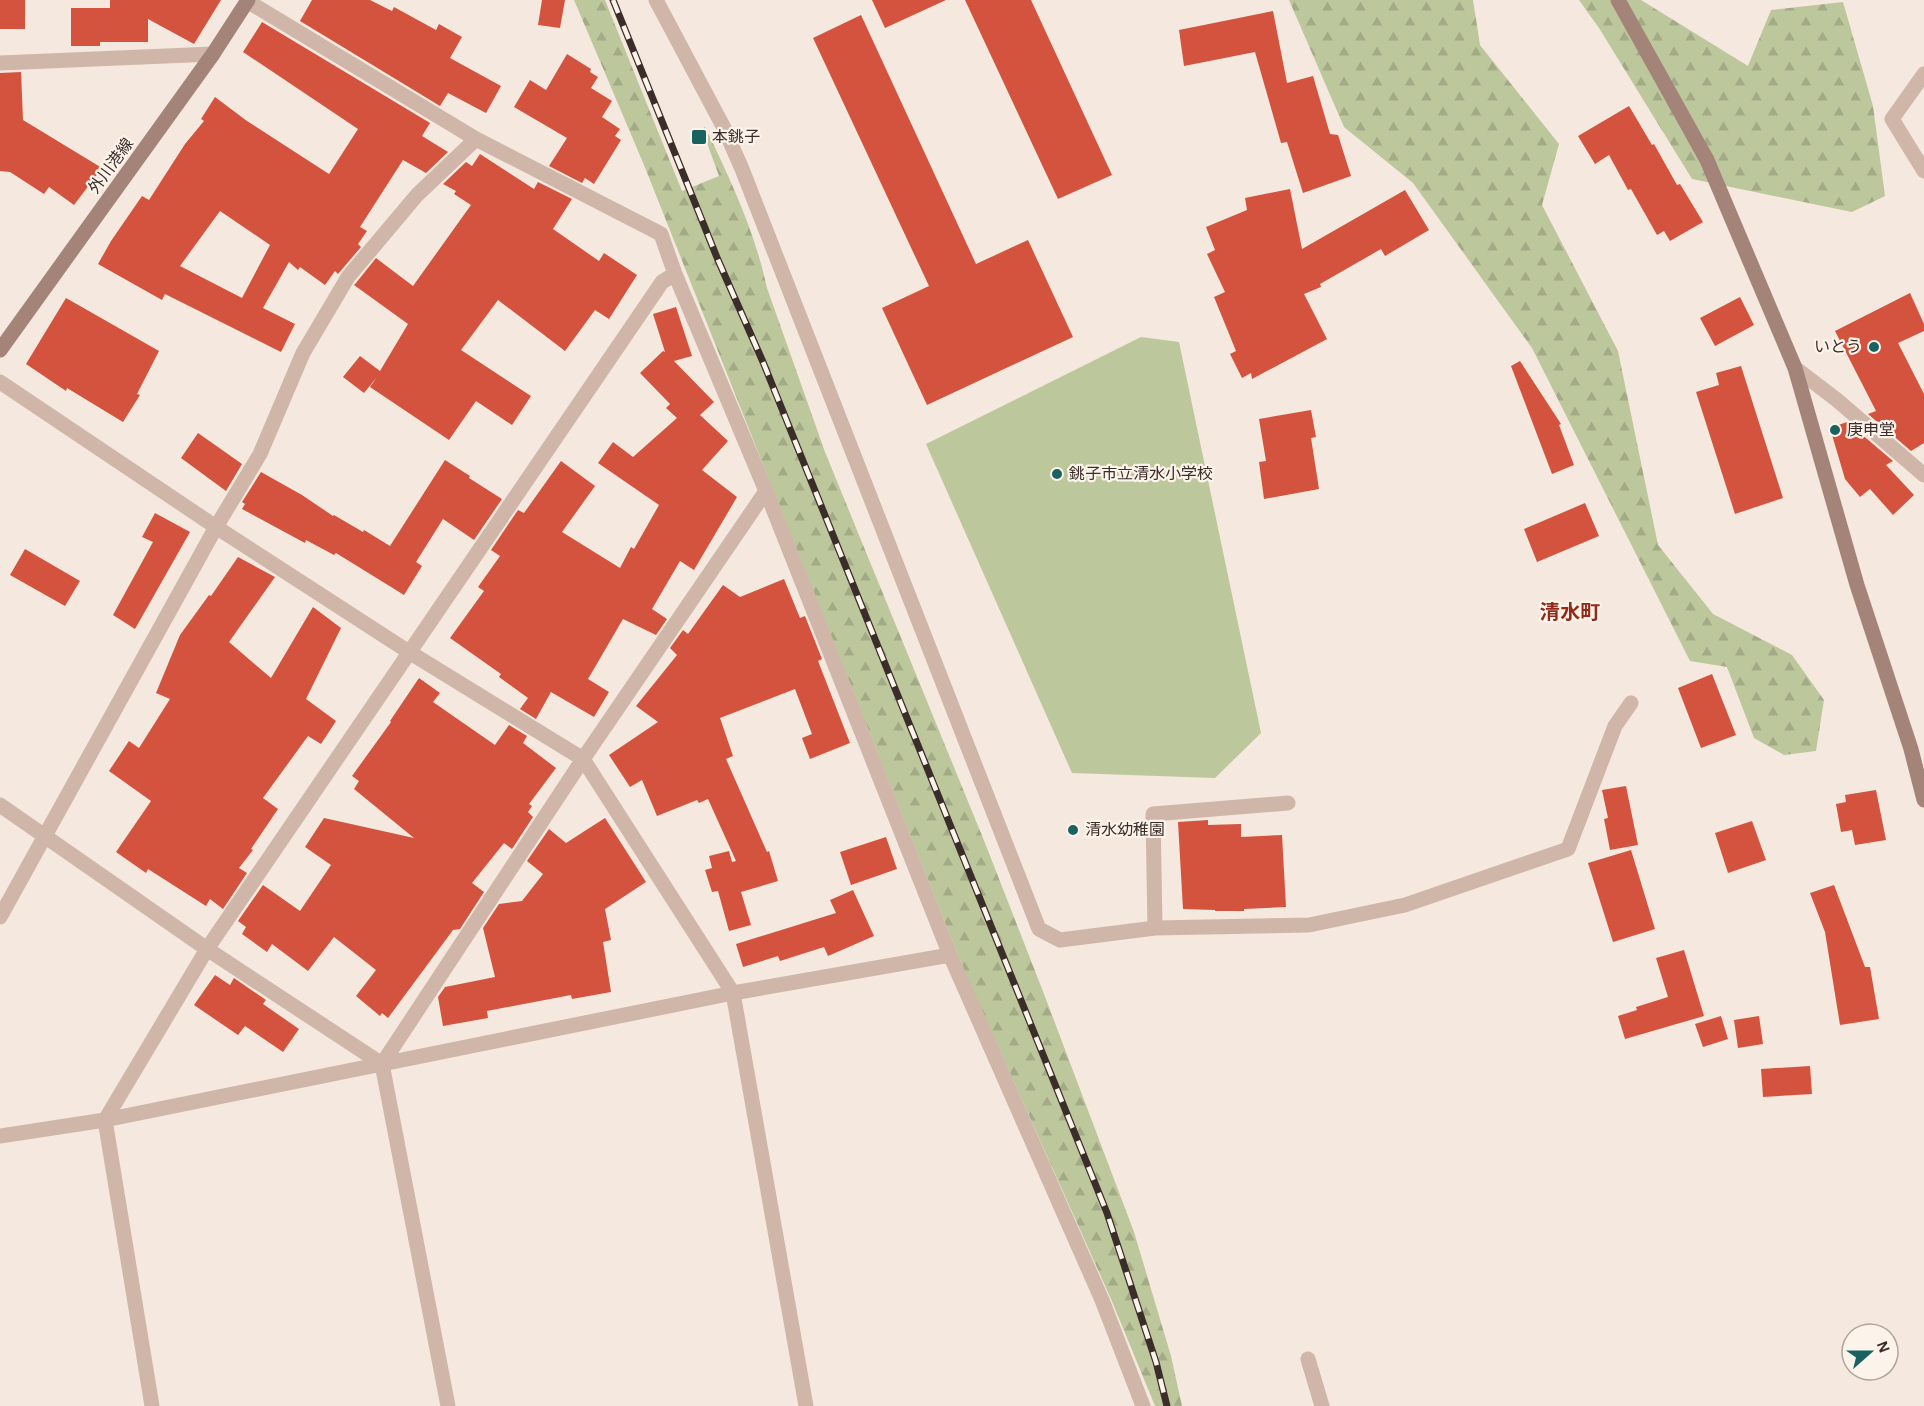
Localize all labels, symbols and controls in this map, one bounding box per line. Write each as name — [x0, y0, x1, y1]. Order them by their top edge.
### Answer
marker: 本銚子 — [690, 128, 708, 146]
place label: 本銚子 — [712, 129, 760, 145]
street label: 外川港線 — [85, 135, 136, 197]
place label: いとう — [1814, 339, 1862, 355]
marker: いとう — [1867, 340, 1881, 354]
place label: 庚申堂 — [1847, 422, 1895, 438]
marker: 庚申堂 — [1828, 423, 1842, 437]
place label: 銚子市立清水小学校 — [1069, 465, 1213, 482]
marker: 銚子市立清水小学校 — [1050, 467, 1064, 481]
district label: 清水町 — [1540, 602, 1600, 623]
place label: 清水幼稚園 — [1085, 821, 1165, 838]
marker: 清水幼稚園 — [1066, 823, 1080, 837]
north arrow — [1840, 1322, 1900, 1382]
text: N — [1874, 1339, 1893, 1355]

